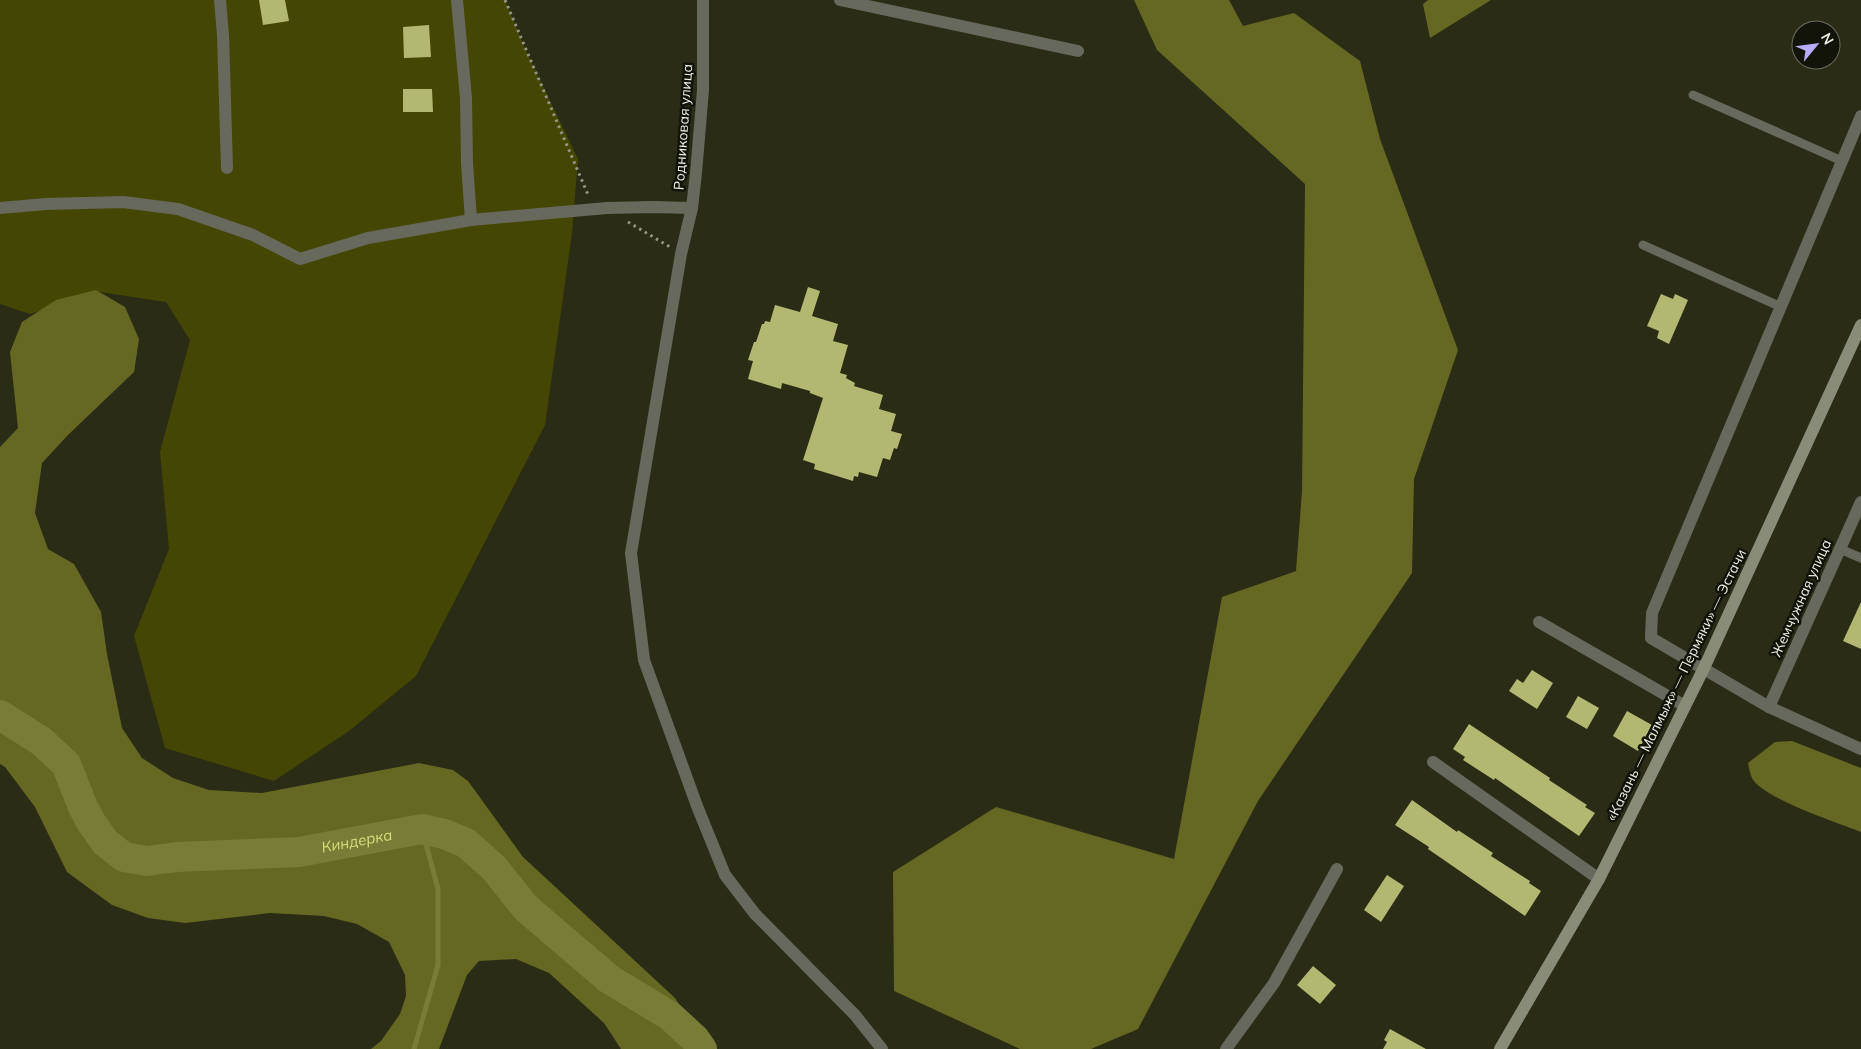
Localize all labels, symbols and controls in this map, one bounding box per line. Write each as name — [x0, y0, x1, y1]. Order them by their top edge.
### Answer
north arrow — [1791, 20, 1841, 70]
text: N — [1817, 30, 1838, 48]
street label: Родниковая улица — [670, 63, 696, 191]
street label: Жемчужная улица — [1767, 536, 1835, 660]
street label: «Казань — Малмыж» — Пермяки» — Эстачи — [1602, 546, 1750, 824]
water label: Киндерка — [320, 825, 394, 857]

